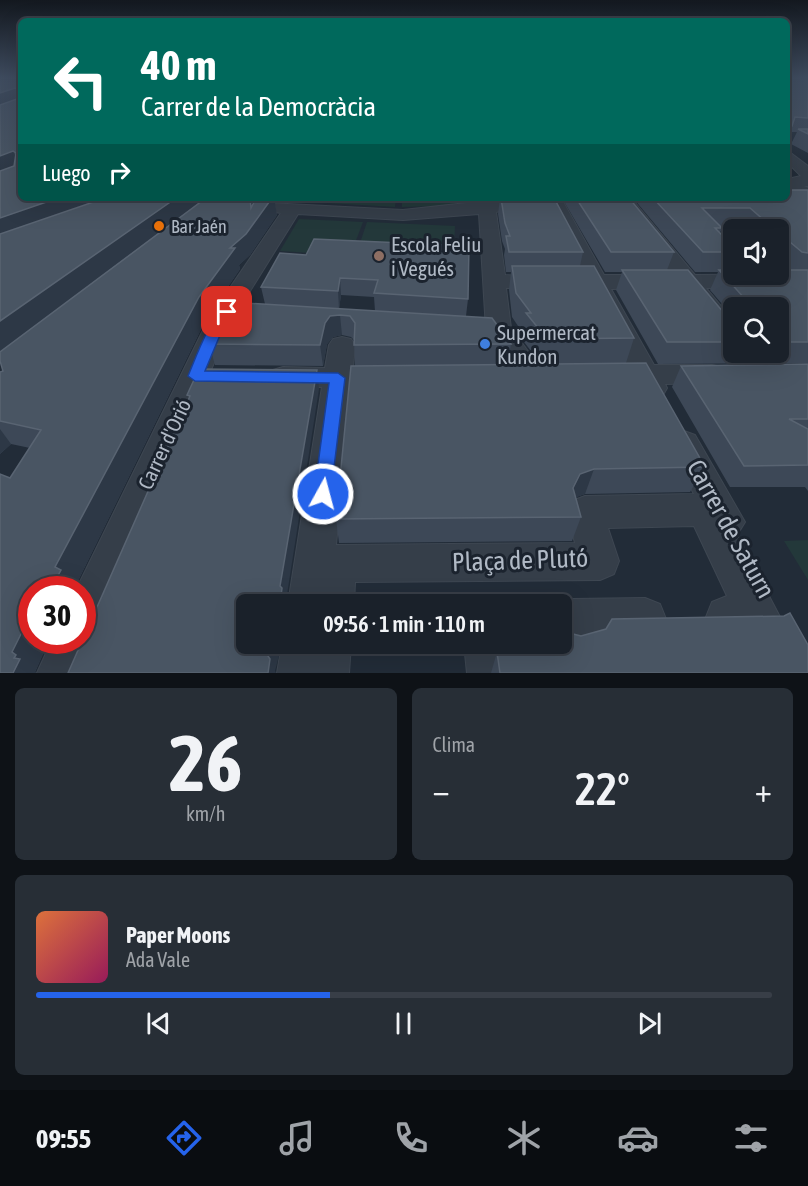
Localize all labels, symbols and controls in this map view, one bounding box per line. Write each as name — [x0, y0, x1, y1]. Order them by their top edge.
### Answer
text: 40 m — [141, 41, 216, 89]
icon: left — [42, 42, 120, 120]
text: Carrer de la Democràcia — [141, 91, 376, 122]
icon: right — [103, 156, 136, 189]
text: Luego — [42, 160, 91, 186]
place label: Bar Jaén — [171, 216, 227, 237]
marker: Bar Jaén — [152, 219, 166, 233]
map controls — [723, 219, 789, 363]
button: sound — [723, 219, 789, 285]
place label: Escola Feliu i Vegués — [391, 232, 481, 280]
marker: Escola Feliu i Vegués — [372, 249, 386, 263]
pin — [201, 286, 252, 337]
icon: arrive — [210, 295, 243, 328]
button: search — [723, 297, 789, 363]
place label: Supermercat Kundon — [497, 320, 596, 368]
marker: Supermercat Kundon — [478, 337, 492, 351]
street label: Carrer d'Orió — [133, 395, 195, 493]
street label: Carrer de Saturn — [681, 455, 781, 603]
position arrow — [291, 462, 355, 526]
street label: Plaça de Plutó — [451, 543, 589, 577]
speed limit sign: 30 — [18, 576, 96, 654]
text: 09:56 · 1 min · 110 m — [323, 611, 485, 637]
text: 26 — [169, 718, 242, 808]
text: Clima — [433, 733, 475, 756]
text: 22° — [575, 763, 630, 815]
text: − — [433, 771, 450, 809]
text: + — [755, 771, 772, 809]
text: km/h — [186, 802, 226, 825]
text: Paper Moons — [126, 922, 230, 948]
text: Ada Vale — [126, 948, 190, 971]
icon: previous — [142, 1007, 175, 1040]
icon: pause — [387, 1007, 420, 1040]
icon: next — [633, 1007, 666, 1040]
icon: directions — [163, 1117, 205, 1159]
icon: music — [276, 1117, 318, 1159]
icon: phone — [390, 1117, 432, 1159]
icon: climate — [503, 1117, 545, 1159]
icon: car — [617, 1117, 659, 1159]
icon: filters — [730, 1117, 772, 1159]
text: 09:55 — [36, 1123, 91, 1154]

